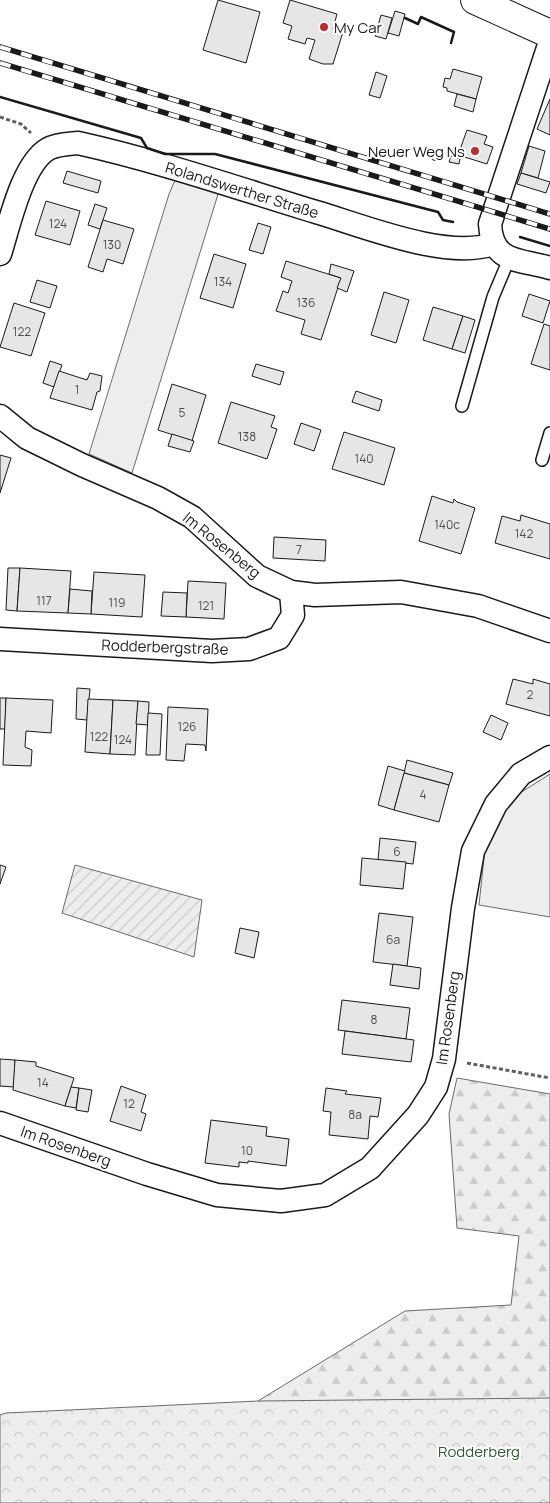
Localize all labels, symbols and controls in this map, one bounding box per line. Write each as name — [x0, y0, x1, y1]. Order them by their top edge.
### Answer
place label: My Car — [334, 17, 383, 38]
marker: My Car — [318, 21, 330, 33]
place label: Neuer Weg Ns — [368, 141, 465, 162]
marker: Neuer Weg Ns — [469, 145, 481, 157]
street label: Rolandswerther Straße — [163, 157, 322, 223]
house number: 124 — [49, 215, 67, 232]
house number: 130 — [103, 236, 121, 253]
house number: 134 — [214, 273, 232, 290]
house number: 136 — [297, 294, 315, 311]
house number: 122 — [13, 323, 31, 340]
house number: 1 — [75, 381, 79, 398]
house number: 5 — [179, 404, 186, 421]
house number: 138 — [238, 428, 256, 445]
house number: 140 — [354, 450, 374, 467]
street label: Im Rosenberg — [179, 507, 265, 583]
house number: 140c — [434, 516, 460, 533]
house number: 142 — [515, 525, 533, 542]
house number: 7 — [296, 541, 302, 558]
house number: 117 — [36, 592, 52, 609]
house number: 119 — [109, 594, 125, 611]
house number: 121 — [198, 597, 214, 614]
street label: Rodderbergstraße — [101, 634, 229, 660]
house number: 2 — [527, 686, 534, 703]
house number: 126 — [178, 718, 196, 735]
house number: 122 — [90, 728, 108, 745]
house number: 124 — [114, 731, 132, 748]
house number: 4 — [419, 786, 427, 803]
house number: 6 — [393, 843, 401, 860]
house number: 6a — [386, 931, 400, 948]
street label: Im Rosenberg — [431, 970, 465, 1066]
house number: 8 — [371, 1011, 378, 1028]
house number: 14 — [37, 1074, 49, 1091]
house number: 12 — [123, 1095, 135, 1112]
house number: 8a — [348, 1106, 362, 1123]
street label: Im Rosenberg — [18, 1121, 114, 1171]
house number: 10 — [241, 1142, 253, 1159]
park label: Rodderberg — [438, 1441, 520, 1462]

